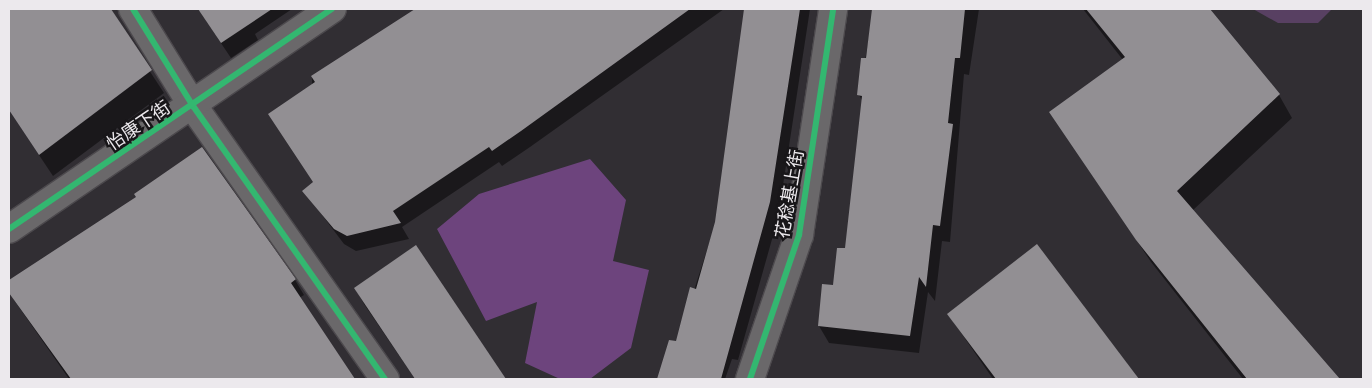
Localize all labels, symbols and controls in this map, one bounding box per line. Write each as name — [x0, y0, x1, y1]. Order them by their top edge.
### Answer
street label: 怡康下街 — [102, 96, 174, 154]
street label: 花稔基上街 — [771, 148, 807, 240]

